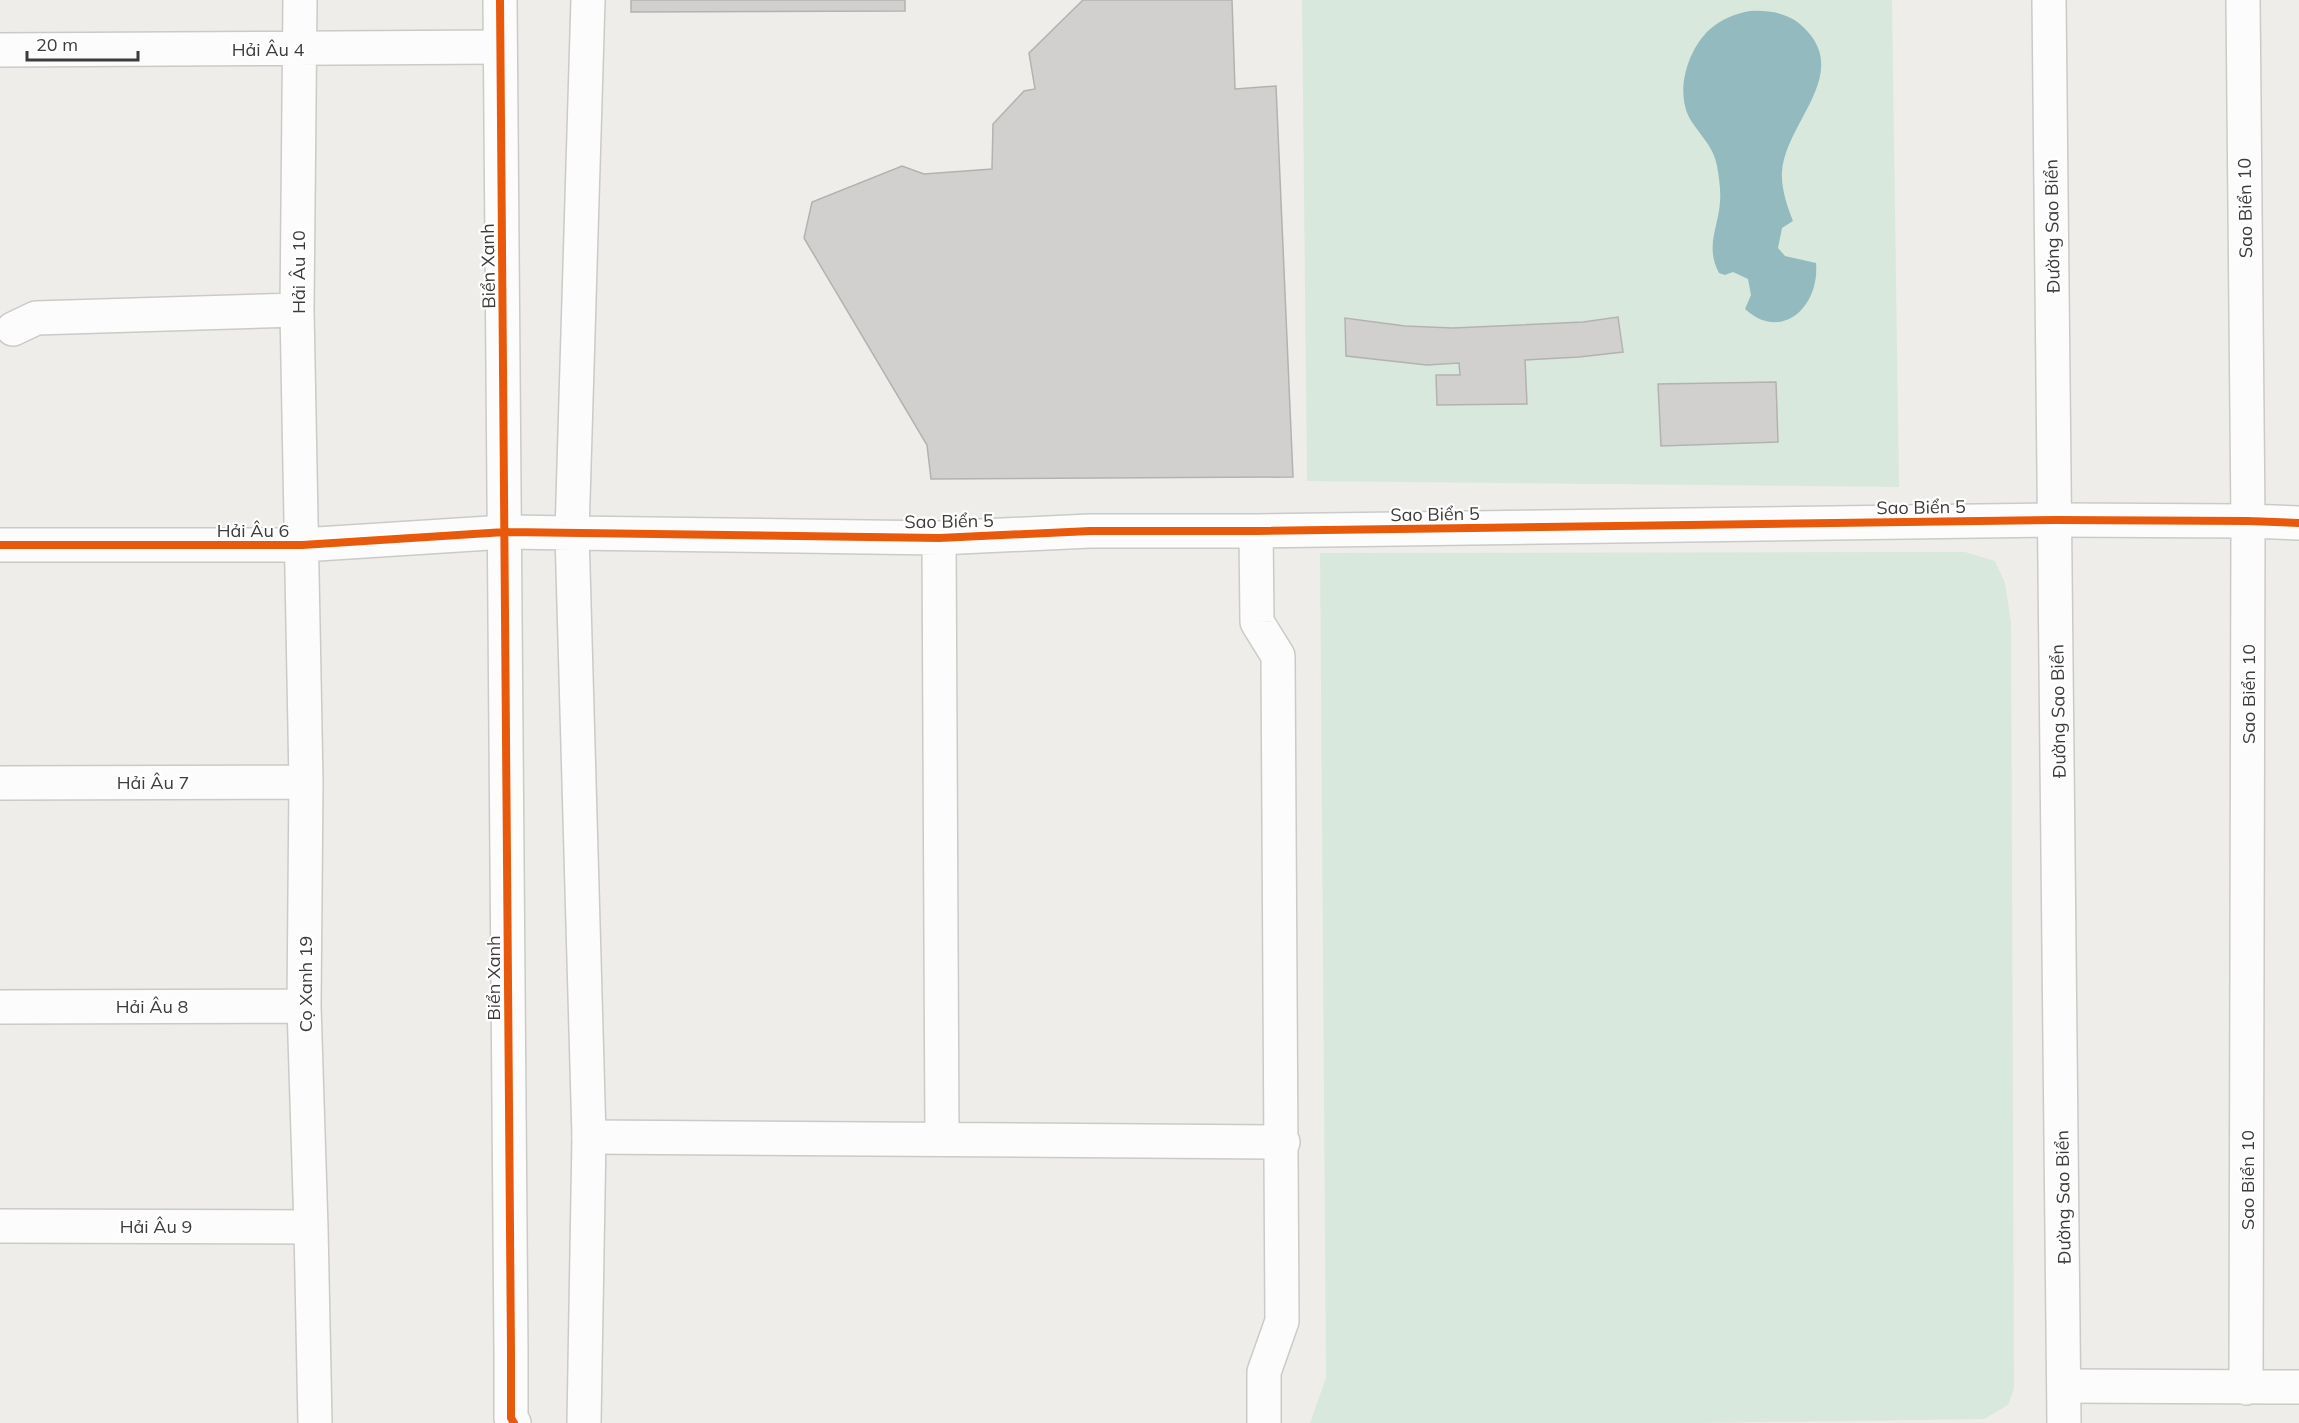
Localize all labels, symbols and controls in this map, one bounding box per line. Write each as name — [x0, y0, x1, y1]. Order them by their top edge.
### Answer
scale bar — [27, 24, 138, 62]
text: 20 m — [36, 33, 78, 56]
street label: Hải Âu 4 — [232, 38, 305, 61]
street label: Sao Biển 10 — [2233, 158, 2257, 258]
street label: Đường Sao Biển — [2039, 159, 2065, 293]
street label: Biển Xanh — [476, 223, 500, 309]
street label: Hải Âu 10 — [287, 230, 310, 314]
street label: Sao Biển 5 — [1876, 495, 1966, 519]
street label: Sao Biển 5 — [1390, 502, 1480, 526]
street label: Sao Biển 5 — [904, 509, 994, 533]
street label: Hải Âu 6 — [217, 519, 289, 542]
street label: Đường Sao Biển — [2045, 644, 2071, 778]
street label: Sao Biển 10 — [2237, 644, 2260, 744]
street label: Hải Âu 7 — [117, 771, 189, 794]
street label: Biển Xanh — [482, 935, 505, 1021]
street label: Cọ Xanh 19 — [294, 936, 317, 1032]
street label: Hải Âu 8 — [116, 995, 188, 1018]
street label: Đường Sao Biển — [2050, 1130, 2076, 1264]
street label: Sao Biển 10 — [2236, 1130, 2259, 1230]
street label: Hải Âu 9 — [120, 1215, 192, 1238]

